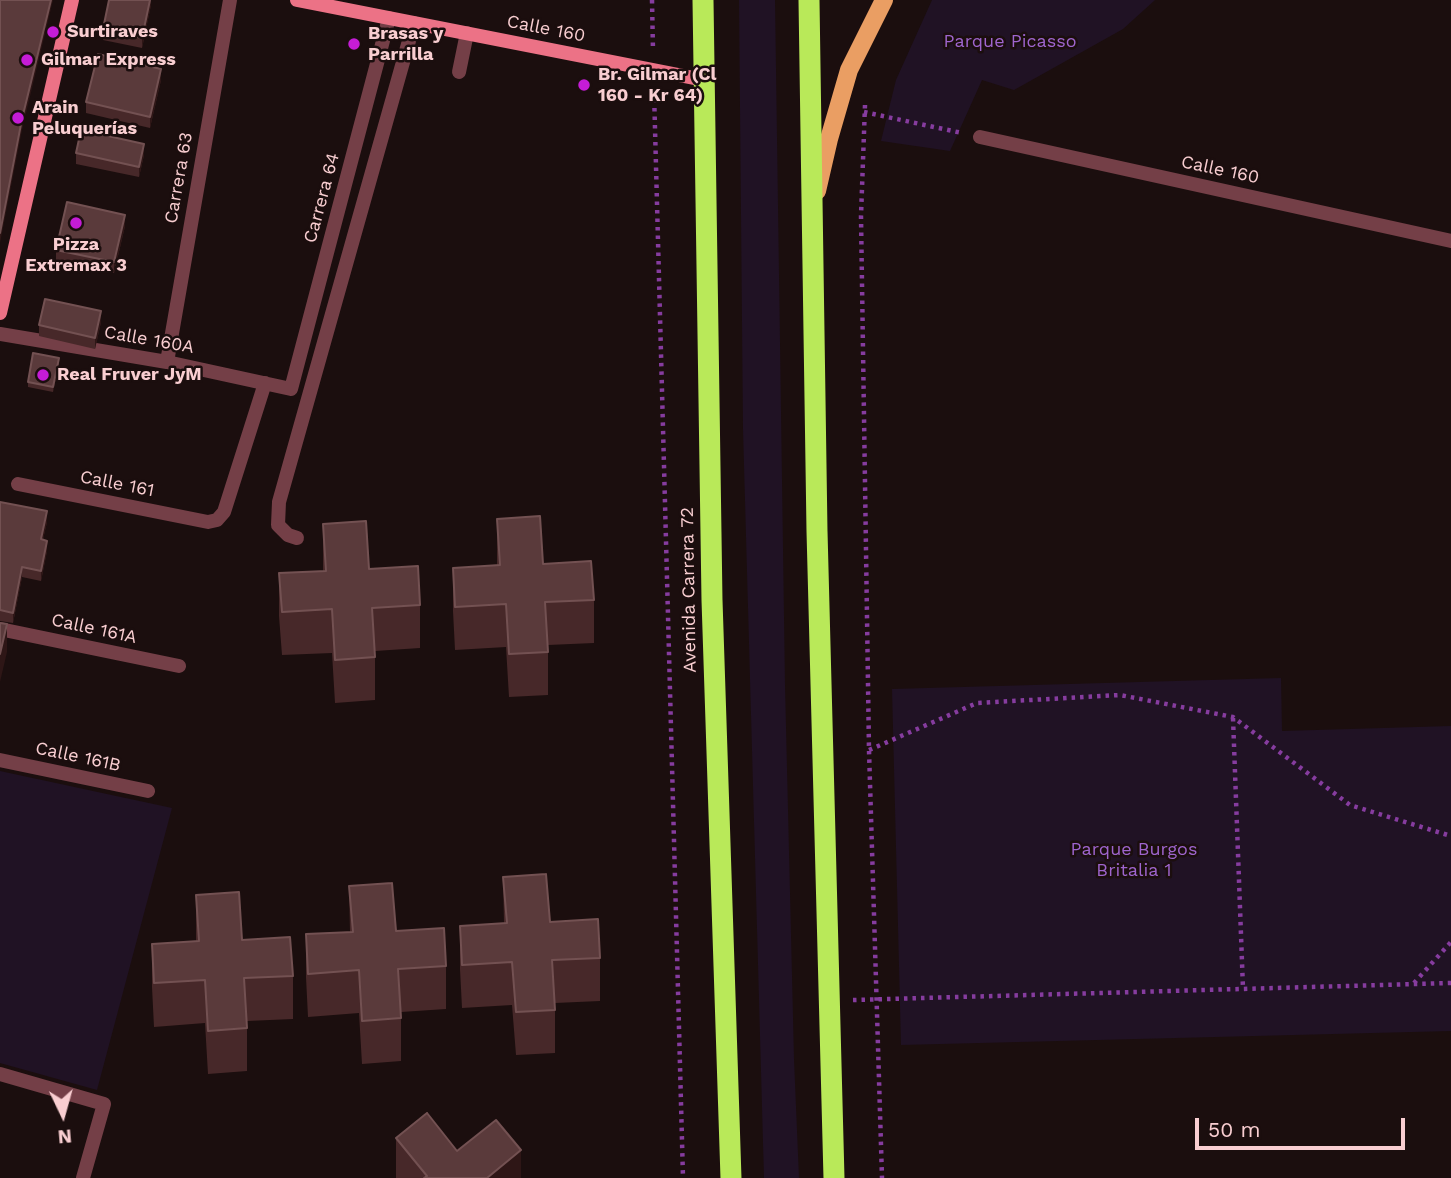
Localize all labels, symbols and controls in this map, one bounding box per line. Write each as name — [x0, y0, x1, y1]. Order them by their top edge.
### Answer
street label: Calle 160 — [505, 11, 587, 47]
place label: Surtiraves — [67, 21, 158, 43]
place label: Brasas y Parrilla — [368, 23, 443, 66]
marker: Surtiraves — [45, 24, 61, 40]
park label: Parque Picasso — [944, 31, 1076, 53]
marker: Brasas y Parrilla — [346, 36, 362, 52]
place label: Gilmar Express — [41, 49, 176, 71]
marker: Gilmar Express — [19, 52, 35, 68]
place label: Br. Gilmar (Cl 160 - Kr 64) — [598, 64, 716, 106]
marker: Br. Gilmar (Cl 160 - Kr 64) — [576, 77, 592, 93]
place label: Arain Peluquerías — [32, 97, 137, 140]
marker: Arain Peluquerías — [10, 110, 26, 126]
street label: Carrera 63 — [160, 131, 198, 225]
street label: Carrera 64 — [300, 150, 344, 246]
street label: Calle 160 — [1179, 151, 1261, 189]
marker: Pizza Extremax 3 — [68, 215, 84, 231]
place label: Pizza Extremax 3 — [25, 234, 127, 276]
street label: Calle 160A — [102, 321, 196, 359]
place label: Real Fruver JyM — [57, 364, 202, 386]
marker: Real Fruver JyM — [35, 367, 51, 383]
street label: Calle 161 — [78, 466, 156, 502]
street label: Avenida Carrera 72 — [677, 507, 701, 673]
street label: Calle 161A — [49, 609, 139, 649]
street label: Calle 161B — [33, 737, 123, 777]
park label: Parque Burgos Britalia 1 — [1071, 839, 1197, 882]
north arrow — [28, 1080, 98, 1150]
scale bar — [1199, 1104, 1409, 1148]
text: 50 m — [1208, 1117, 1260, 1142]
text: N — [57, 1124, 73, 1148]

